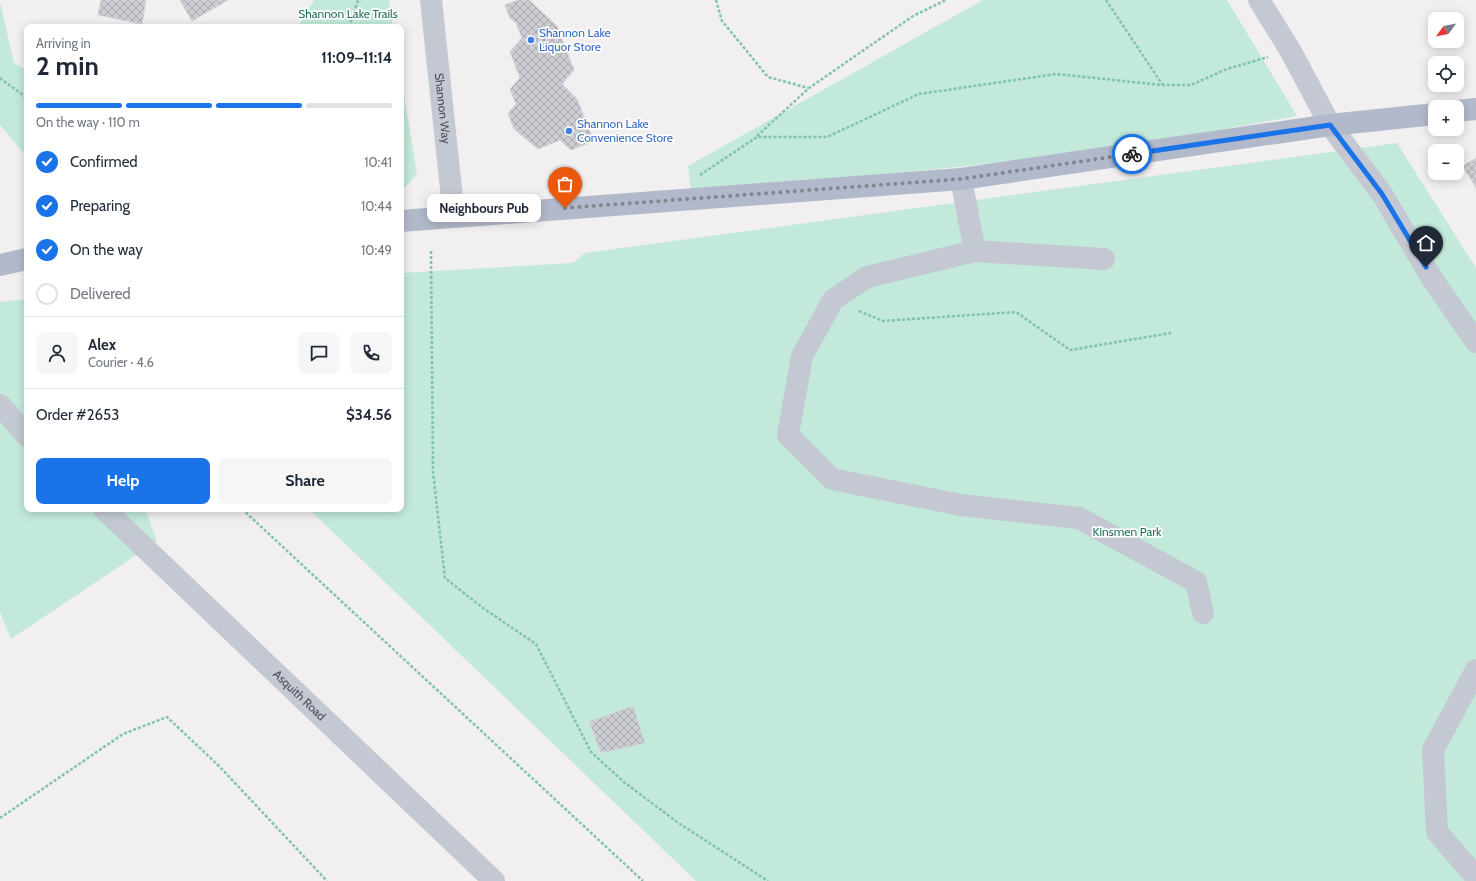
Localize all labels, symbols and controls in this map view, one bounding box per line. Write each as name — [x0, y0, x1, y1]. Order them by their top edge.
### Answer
park label: Shannon Lake Trails — [298, 6, 398, 21]
north arrow — [1428, 12, 1464, 48]
map controls — [1428, 12, 1464, 180]
place label: Shannon Lake Liquor Store — [539, 25, 611, 54]
text: Arriving in — [36, 35, 91, 51]
marker: Shannon Lake Liquor Store — [526, 35, 536, 45]
text: 11:09–11:14 — [321, 49, 392, 67]
text: 2 min — [36, 50, 99, 82]
button: locate — [1428, 56, 1464, 92]
street label: Shannon Way — [432, 72, 454, 145]
button: + — [1428, 100, 1464, 136]
text: On the way · 110 m — [36, 114, 140, 130]
place label: Shannon Lake Convenience Store — [577, 116, 673, 145]
marker: Shannon Lake Convenience Store — [564, 126, 574, 136]
courier — [1112, 134, 1152, 174]
icon: bike — [1121, 143, 1143, 165]
button: − — [1428, 144, 1464, 180]
icon: check — [36, 151, 58, 173]
text: Confirmed — [70, 153, 138, 171]
text: 10:41 — [364, 154, 392, 170]
pin — [548, 167, 582, 208]
icon: bag — [554, 173, 576, 195]
callout: Neighbours Pub — [427, 194, 541, 222]
icon: check — [36, 195, 58, 217]
text: Preparing — [70, 197, 130, 215]
text: 10:44 — [361, 198, 392, 214]
text: Neighbours Pub — [439, 200, 529, 216]
pin — [1409, 226, 1443, 267]
icon: home — [1415, 232, 1437, 254]
icon: check — [36, 239, 58, 261]
text: On the way — [70, 241, 143, 259]
text: 10:49 — [361, 242, 392, 258]
text: Delivered — [70, 285, 131, 303]
button: person — [36, 332, 78, 374]
button: chat — [298, 332, 340, 374]
button: phone — [350, 332, 392, 374]
text: Alex — [88, 336, 116, 354]
text: Courier · 4.6 — [88, 354, 154, 370]
text: Order #2653 — [36, 406, 119, 424]
text: $34.56 — [346, 406, 392, 424]
button: Help — [36, 458, 210, 504]
button: Share — [218, 458, 392, 504]
park label: Kinsmen Park — [1092, 524, 1162, 539]
street label: Asquith Road — [270, 666, 329, 724]

